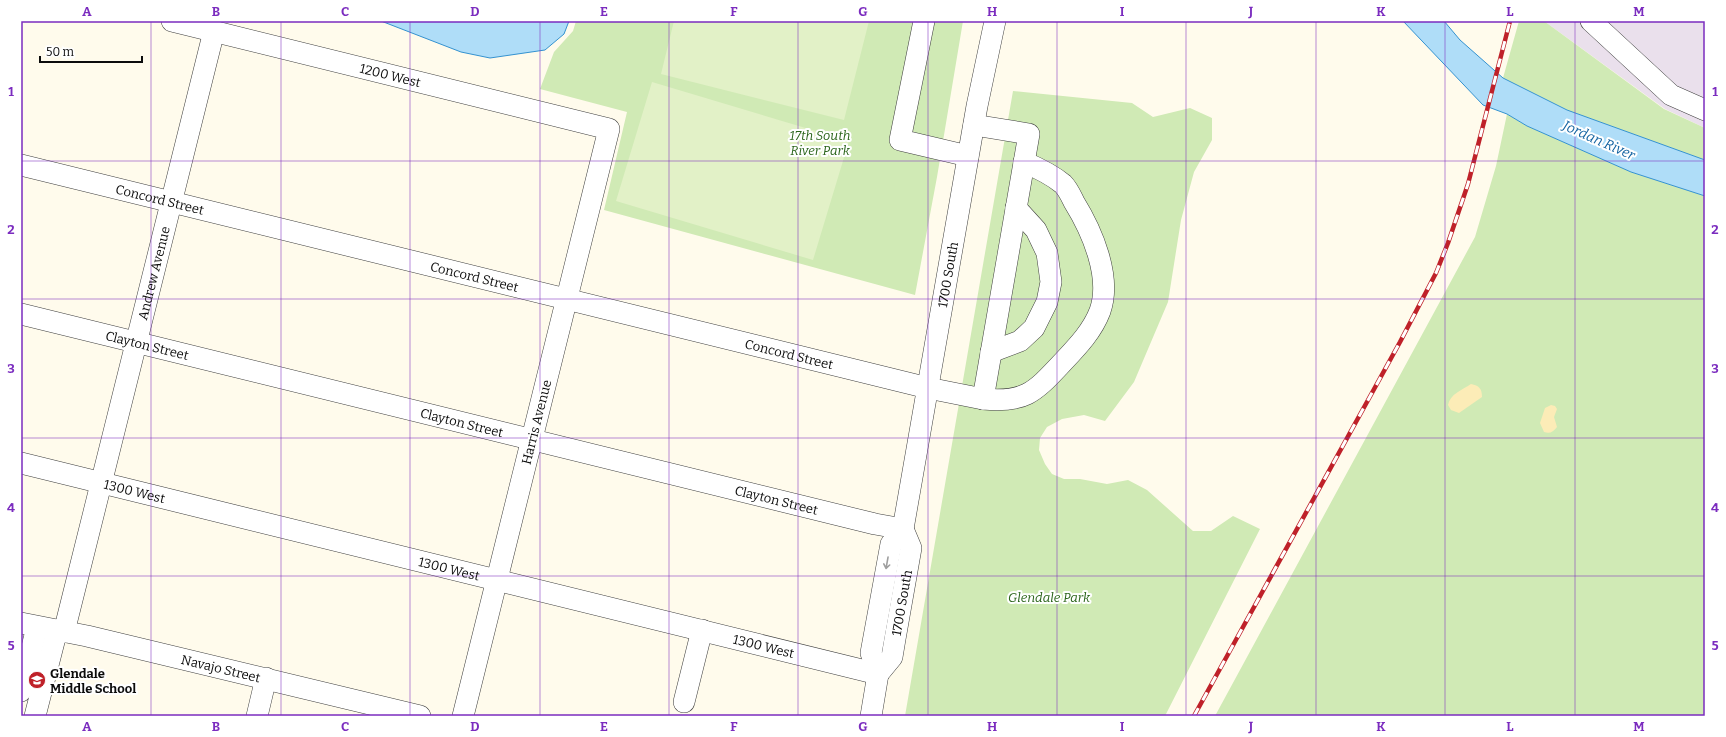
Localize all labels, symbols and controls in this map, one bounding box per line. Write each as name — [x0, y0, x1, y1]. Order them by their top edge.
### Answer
text: A — [82, 4, 92, 19]
text: B — [212, 4, 220, 19]
text: C — [341, 4, 349, 19]
text: D — [470, 4, 480, 19]
text: E — [600, 4, 608, 19]
text: F — [730, 4, 738, 19]
text: G — [858, 4, 868, 19]
text: H — [987, 4, 997, 19]
text: I — [1120, 4, 1125, 19]
text: J — [1248, 4, 1254, 19]
text: K — [1376, 4, 1386, 19]
text: L — [1506, 4, 1514, 19]
text: M — [1633, 4, 1645, 19]
scale bar — [40, 38, 142, 64]
text: 50 m — [46, 45, 75, 59]
street label: 1200 West — [358, 61, 423, 90]
text: 1 — [8, 84, 14, 99]
text: 1 — [1712, 84, 1718, 99]
water label: Jordan River — [1558, 116, 1639, 164]
park label: 17th South River Park — [790, 128, 851, 158]
street label: Concord Street — [114, 182, 206, 218]
text: 2 — [7, 222, 15, 237]
text: 2 — [1711, 222, 1719, 237]
street label: Andrew Avenue — [135, 225, 173, 322]
street label: 1700 South — [935, 241, 961, 309]
street label: Concord Street — [429, 259, 520, 295]
street label: Clayton Street — [104, 328, 190, 363]
street label: Concord Street — [743, 336, 835, 372]
text: 3 — [7, 361, 15, 376]
text: 3 — [1711, 361, 1719, 376]
street label: Harris Avenue — [519, 378, 554, 466]
street label: Clayton Street — [419, 405, 505, 440]
street label: 1300 West — [102, 477, 167, 506]
street label: Clayton Street — [733, 483, 820, 518]
text: 4 — [7, 500, 15, 515]
text: 4 — [1711, 500, 1719, 515]
street label: 1300 West — [417, 554, 481, 584]
one-way arrow — [883, 556, 891, 569]
street label: 1700 South — [889, 569, 915, 637]
park label: Glendale Park — [1008, 590, 1091, 605]
street label: 1300 West — [732, 632, 796, 661]
text: 5 — [7, 638, 15, 653]
text: 5 — [1711, 638, 1719, 653]
street label: Navajo Street — [180, 652, 262, 685]
place label: Glendale Middle School — [50, 666, 136, 696]
school or university icon: Glendale Middle School — [27, 670, 47, 690]
text: A — [82, 719, 92, 734]
text: B — [212, 719, 220, 734]
text: C — [341, 719, 349, 734]
text: D — [470, 719, 480, 734]
text: E — [600, 719, 608, 734]
text: F — [730, 719, 738, 734]
text: G — [858, 719, 868, 734]
text: H — [987, 719, 997, 734]
text: I — [1120, 719, 1125, 734]
text: J — [1248, 719, 1254, 734]
text: K — [1376, 719, 1386, 734]
text: L — [1506, 719, 1514, 734]
text: M — [1633, 719, 1645, 734]

